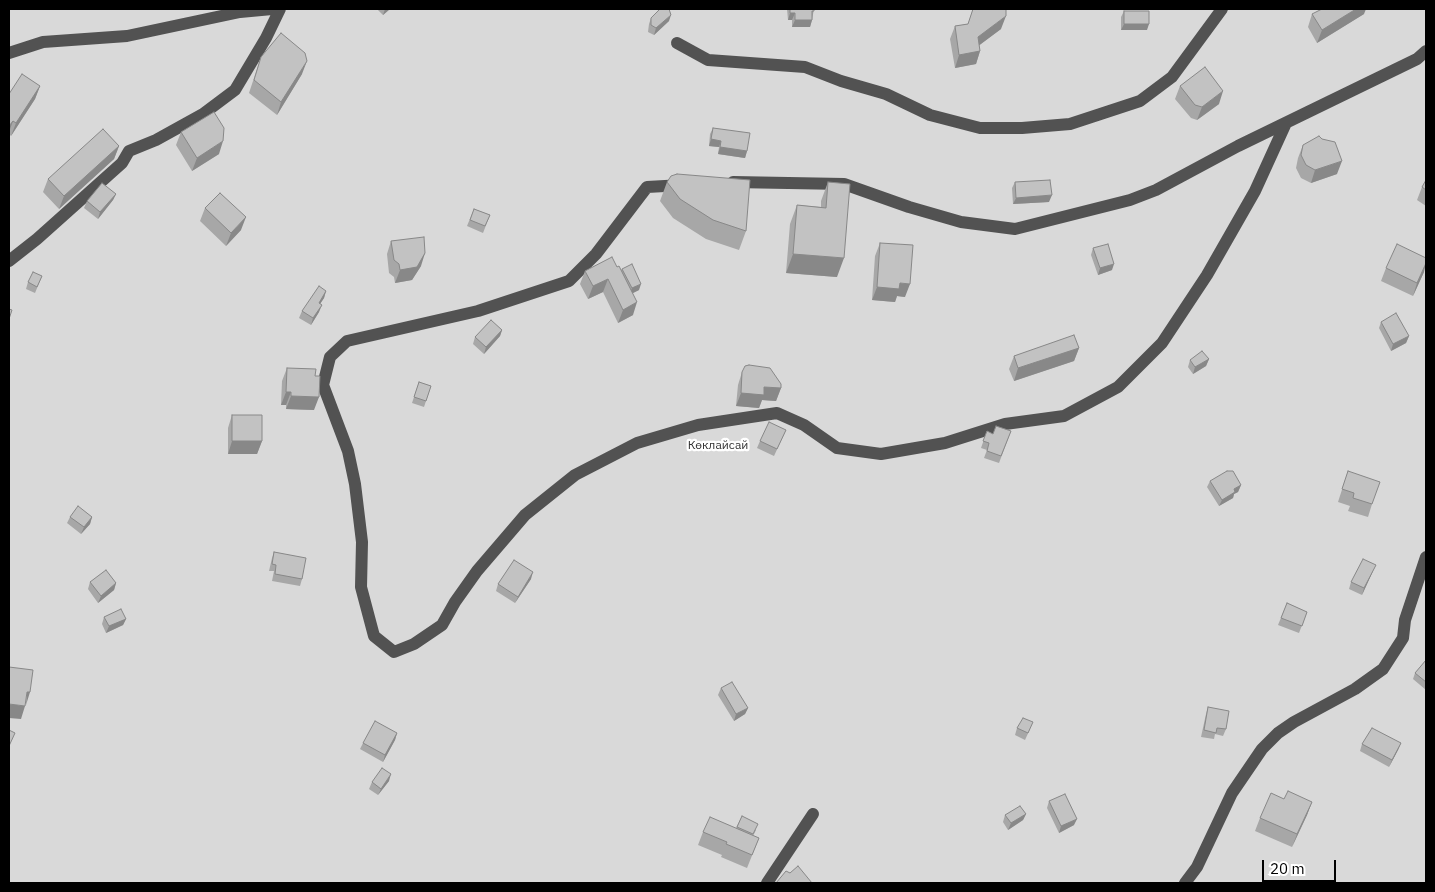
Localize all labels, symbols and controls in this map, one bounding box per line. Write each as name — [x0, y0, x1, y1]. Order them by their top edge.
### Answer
park label: Көклайсай — [688, 439, 748, 453]
scale bar — [1265, 850, 1339, 882]
text: 20 m — [1270, 859, 1305, 878]

